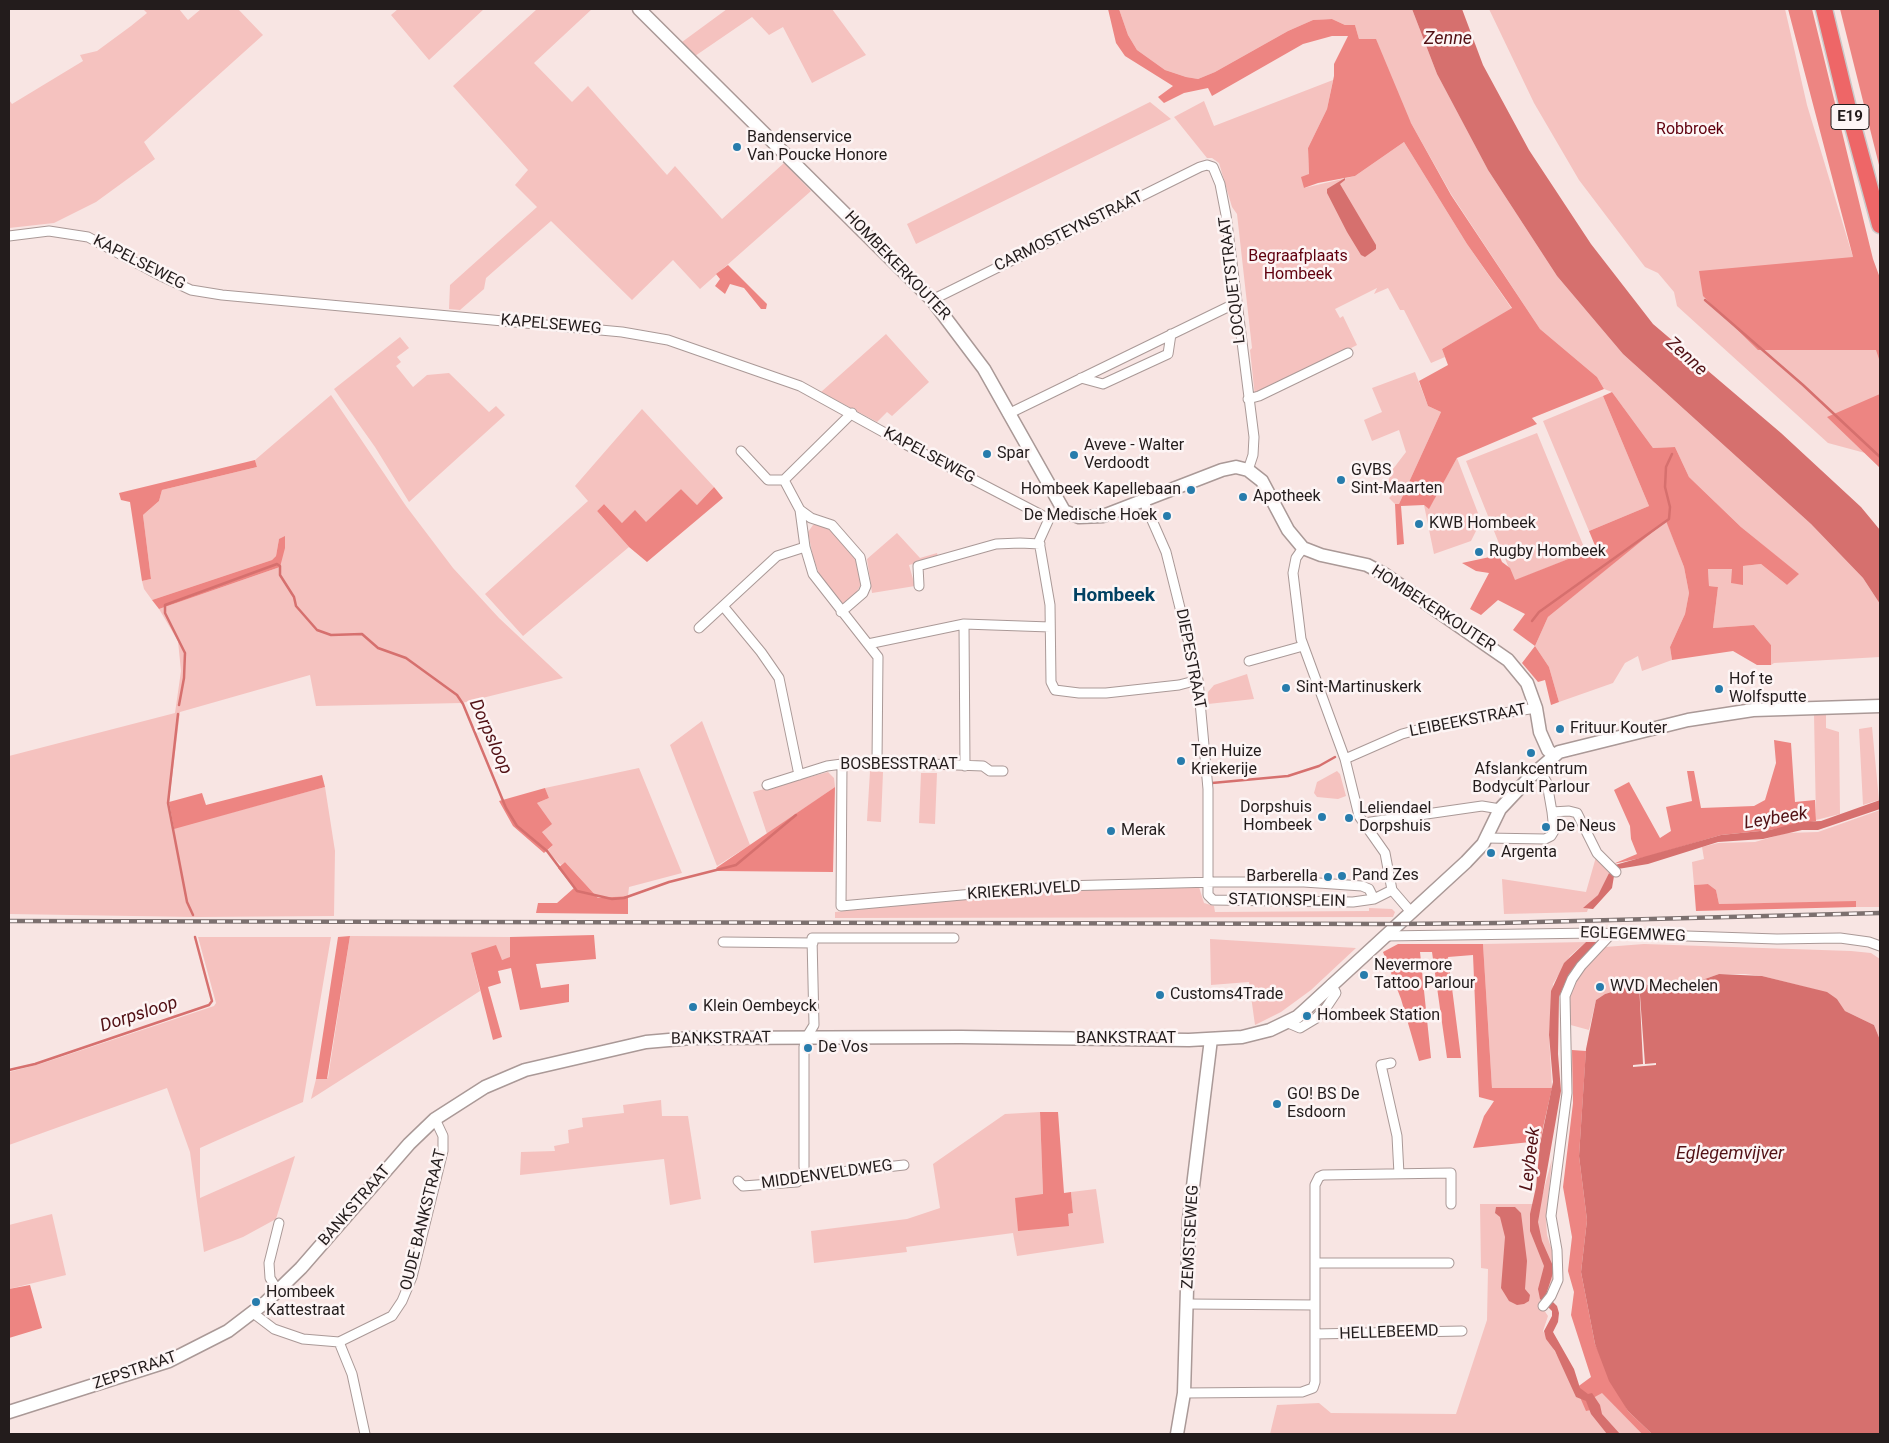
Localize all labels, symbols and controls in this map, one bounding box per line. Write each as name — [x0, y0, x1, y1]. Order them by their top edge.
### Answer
water label: Zenne — [1424, 28, 1472, 50]
road number: E19 — [1831, 104, 1869, 130]
park label: Robbroek — [1656, 120, 1724, 140]
place label: Bandenservice Van Poucke Honore — [747, 128, 887, 166]
marker: Bandenservice Van Poucke Honore — [731, 141, 743, 153]
street label: CARMOSTEYNSTRAAT — [991, 188, 1147, 276]
street label: HOMBEKERKOUTER — [840, 207, 954, 325]
street label: LOCQUETSTRAAT — [1216, 215, 1250, 345]
street label: KAPELSEWEG — [90, 232, 188, 294]
park label: Begraafplaats Hombeek — [1248, 247, 1348, 285]
street label: KAPELSEWEG — [500, 311, 602, 339]
water label: Zenne — [1661, 333, 1711, 381]
street label: KAPELSEWEG — [880, 424, 978, 488]
place label: Aveve - Walter Verdoodt — [1084, 436, 1184, 474]
place label: Spar — [997, 444, 1030, 464]
marker: Spar — [981, 448, 993, 460]
marker: Aveve - Walter Verdoodt — [1068, 449, 1080, 461]
place label: GVBS Sint-Maarten — [1351, 461, 1443, 499]
marker: GVBS Sint-Maarten — [1335, 474, 1347, 486]
place label: Hombeek Kapellebaan — [1021, 480, 1181, 500]
marker: Hombeek Kapellebaan — [1185, 484, 1197, 496]
place label: Apotheek — [1253, 487, 1321, 507]
marker: Apotheek — [1237, 491, 1249, 503]
place label: De Medische Hoek — [1024, 506, 1157, 526]
marker: De Medische Hoek — [1161, 510, 1173, 522]
place label: KWB Hombeek — [1429, 514, 1536, 534]
marker: KWB Hombeek — [1413, 518, 1425, 530]
place label: Rugby Hombeek — [1489, 542, 1606, 562]
marker: Rugby Hombeek — [1473, 546, 1485, 558]
street label: HOMBEKERKOUTER — [1367, 562, 1499, 656]
district label: Hombeek — [1073, 585, 1155, 607]
street label: DIEPESTRAAT — [1171, 607, 1209, 711]
place label: Hof te Wolfsputte — [1729, 670, 1807, 708]
place label: Sint-Martinuskerk — [1296, 678, 1421, 698]
marker: Sint-Martinuskerk — [1280, 682, 1292, 694]
marker: Hof te Wolfsputte — [1713, 683, 1725, 695]
water label: Dorpsloop — [464, 696, 516, 778]
street label: LEIBEEKSTRAAT — [1408, 700, 1528, 742]
place label: Frituur Kouter — [1570, 719, 1667, 739]
marker: Frituur Kouter — [1554, 723, 1566, 735]
place label: Ten Huize Kriekerije — [1191, 742, 1261, 780]
marker: Afslankcentrum Bodycult Parlour — [1525, 747, 1537, 759]
street label: BOSBESSTRAAT — [840, 755, 958, 775]
marker: Ten Huize Kriekerije — [1175, 755, 1187, 767]
place label: Afslankcentrum Bodycult Parlour — [1472, 760, 1590, 798]
place label: Dorpshuis Hombeek — [1240, 798, 1312, 836]
place label: Leliendael Dorpshuis — [1359, 799, 1431, 837]
water label: Leybeek — [1743, 803, 1809, 835]
marker: Dorpshuis Hombeek — [1316, 811, 1328, 823]
marker: Leliendael Dorpshuis — [1343, 812, 1355, 824]
place label: De Neus — [1556, 817, 1616, 837]
place label: Merak — [1121, 821, 1165, 841]
marker: De Neus — [1540, 821, 1552, 833]
marker: Merak — [1105, 825, 1117, 837]
place label: Argenta — [1501, 843, 1557, 863]
marker: Argenta — [1485, 847, 1497, 859]
place label: Pand Zes — [1352, 866, 1419, 886]
place label: Barberella — [1246, 867, 1318, 887]
marker: Pand Zes — [1336, 870, 1348, 882]
marker: Barberella — [1322, 871, 1334, 883]
street label: KRIEKERIJVELD — [967, 877, 1081, 905]
street label: STATIONSPLEIN — [1228, 890, 1346, 912]
street label: EGLEGEMWEG — [1580, 924, 1686, 946]
place label: Nevermore Tattoo Parlour — [1374, 956, 1475, 994]
marker: Nevermore Tattoo Parlour — [1358, 969, 1370, 981]
place label: WVD Mechelen — [1610, 977, 1718, 997]
marker: WVD Mechelen — [1594, 981, 1606, 993]
place label: Customs4Trade — [1170, 985, 1283, 1005]
marker: Customs4Trade — [1154, 989, 1166, 1001]
water label: Dorpsloop — [98, 992, 180, 1038]
place label: Klein Oembeyck — [703, 997, 817, 1017]
marker: Klein Oembeyck — [687, 1001, 699, 1013]
place label: Hombeek Station — [1317, 1006, 1440, 1026]
marker: Hombeek Station — [1301, 1010, 1313, 1022]
street label: BANKSTRAAT — [671, 1029, 771, 1049]
street label: BANKSTRAAT — [1076, 1029, 1176, 1049]
place label: De Vos — [818, 1038, 868, 1058]
marker: De Vos — [802, 1042, 814, 1054]
place label: GO! BS De Esdoorn — [1287, 1085, 1359, 1123]
marker: GO! BS De Esdoorn — [1271, 1098, 1283, 1110]
water label: Leybeek — [1516, 1126, 1546, 1192]
water label: Eglegemvijver — [1676, 1143, 1784, 1165]
street label: OUDE BANKSTRAAT — [397, 1147, 451, 1293]
street label: MIDDENVELDWEG — [760, 1156, 894, 1194]
street label: BANKSTRAAT — [315, 1162, 395, 1250]
street label: ZEMSTSEWEG — [1179, 1184, 1203, 1290]
place label: Hombeek Kattestraat — [266, 1283, 345, 1321]
marker: Hombeek Kattestraat — [250, 1296, 262, 1308]
street label: HELLEBEEMD — [1339, 1322, 1439, 1344]
street label: ZEPSTRAAT — [91, 1348, 179, 1394]

